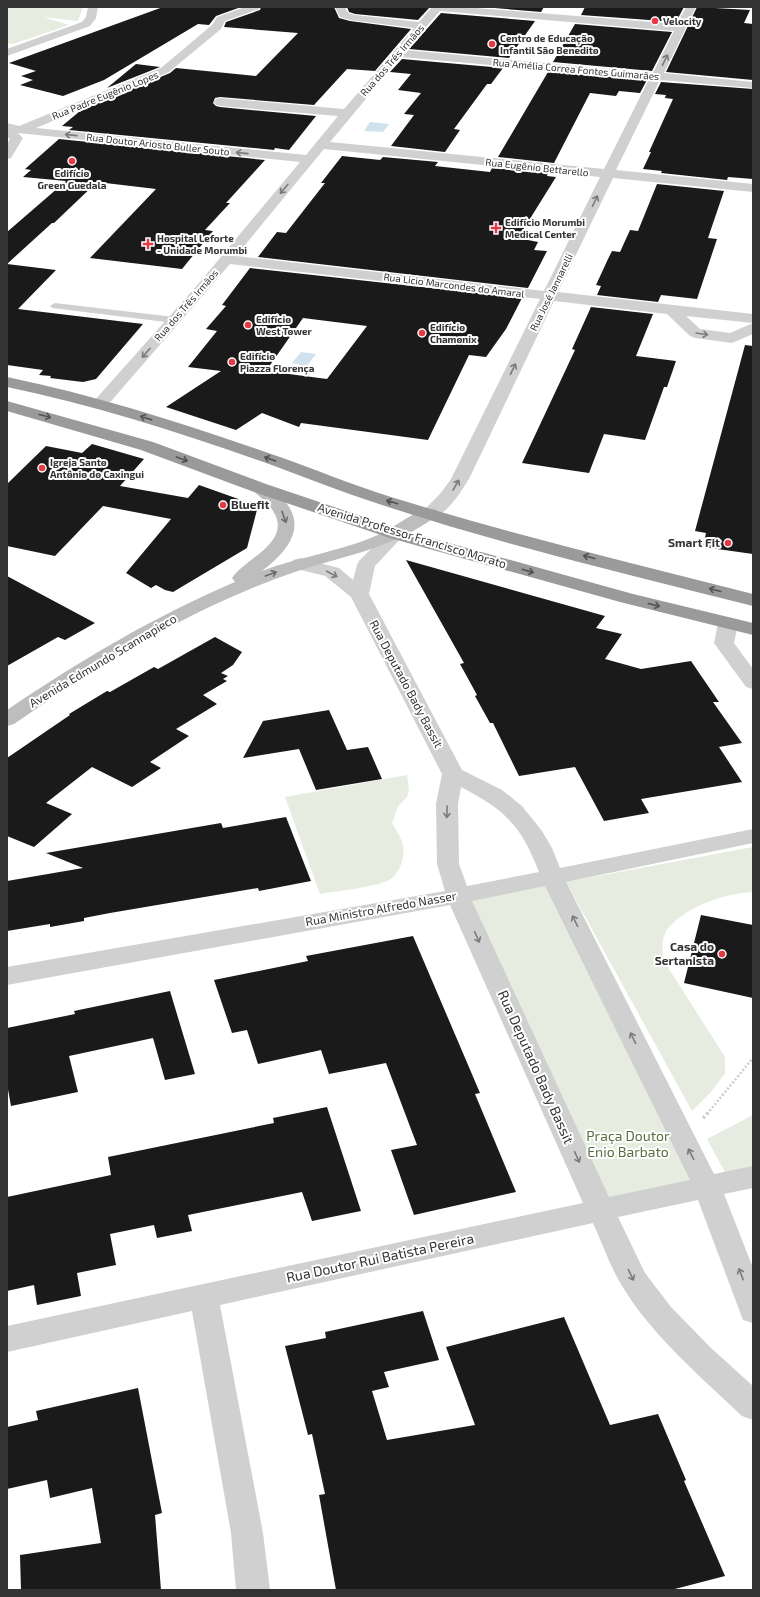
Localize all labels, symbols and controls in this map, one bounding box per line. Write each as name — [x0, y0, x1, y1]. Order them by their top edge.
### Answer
place label: Velocity — [663, 15, 702, 28]
marker: Velocity — [650, 16, 660, 26]
street label: Rua dos Três Irmãos — [358, 22, 426, 98]
place label: Centro de Educação Infantil São Benedito — [500, 32, 599, 56]
marker: Centro de Educação Infantil São Benedito — [487, 39, 497, 49]
one-way arrow — [662, 54, 669, 66]
street label: Rua Amélia Correa Fontes Guimarães — [492, 56, 660, 82]
street label: Rua Padre Eugênio Lopes — [50, 68, 160, 122]
street label: Rua Doutor Ariosto Buller Souto — [86, 131, 230, 158]
one-way arrow — [65, 132, 78, 139]
one-way arrow — [236, 149, 249, 156]
marker: Edifício Green Guedala — [67, 156, 77, 166]
street label: Rua Eugênio Bettarello — [485, 156, 589, 178]
place label: Edifício Green Guedala — [38, 167, 107, 191]
one-way arrow — [279, 184, 288, 194]
one-way arrow — [592, 196, 599, 208]
place label: Edifício Morumbi Medical Center — [505, 216, 585, 240]
marker: Edifício Morumbi Medical Center — [490, 222, 502, 234]
place label: Hospital Leforte - Unidade Morumbi — [157, 232, 247, 256]
marker: Hospital Leforte - Unidade Morumbi — [142, 238, 154, 250]
street label: Rua José Jannarelli — [527, 251, 575, 333]
street label: Rua dos Três Irmãos — [152, 267, 220, 343]
street label: Rua Licio Marcondes do Amaral — [383, 270, 525, 300]
place label: Edifício West Tower — [256, 313, 313, 337]
marker: Edifício West Tower — [243, 320, 253, 330]
place label: Edifício Chamonix — [430, 321, 477, 345]
marker: Edifício Chamonix — [417, 328, 427, 338]
one-way arrow — [695, 330, 708, 338]
one-way arrow — [141, 347, 150, 358]
place label: Edifício Piazza Florença — [240, 350, 315, 375]
marker: Edifício Piazza Florença — [227, 357, 237, 367]
one-way arrow — [510, 363, 517, 375]
one-way arrow — [38, 413, 51, 420]
one-way arrow — [140, 414, 153, 421]
one-way arrow — [176, 455, 188, 463]
one-way arrow — [264, 455, 276, 463]
place label: Igreja Santo Antônio do Caxingui — [50, 456, 144, 480]
marker: Igreja Santo Antônio do Caxingui — [37, 463, 47, 473]
one-way arrow — [452, 480, 460, 491]
place label: Bluefit — [231, 497, 270, 511]
one-way arrow — [386, 498, 399, 506]
marker: Bluefit — [218, 500, 228, 510]
street label: Avenida Professor Francisco Morato — [316, 500, 509, 571]
one-way arrow — [281, 510, 289, 522]
place label: Smart Fit — [668, 535, 720, 549]
marker: Smart Fit — [723, 538, 733, 548]
one-way arrow — [583, 553, 596, 561]
one-way arrow — [522, 568, 535, 575]
one-way arrow — [264, 570, 276, 578]
one-way arrow — [326, 571, 338, 578]
one-way arrow — [709, 586, 722, 593]
one-way arrow — [647, 601, 660, 609]
street label: Avenida Edmundo Scannapieco — [26, 611, 179, 710]
street label: Rua Deputado Bady Bassit — [367, 617, 447, 750]
one-way arrow — [443, 805, 451, 818]
street label: Rua Ministro Alfredo Nasser — [304, 888, 458, 928]
one-way arrow — [571, 916, 578, 928]
one-way arrow — [474, 930, 481, 942]
place label: Casa do Sertanista — [655, 939, 714, 967]
marker: Casa do Sertanista — [717, 949, 727, 959]
street label: Rua Deputado Bady Bassit — [495, 987, 578, 1146]
one-way arrow — [629, 1032, 636, 1044]
park label: Praça Doutor Enio Barbato — [586, 1127, 670, 1160]
one-way arrow — [687, 1148, 694, 1160]
one-way arrow — [573, 1151, 581, 1163]
street label: Rua Doutor Rui Batista Pereira — [284, 1229, 475, 1286]
one-way arrow — [736, 1268, 744, 1280]
one-way arrow — [628, 1269, 636, 1281]

